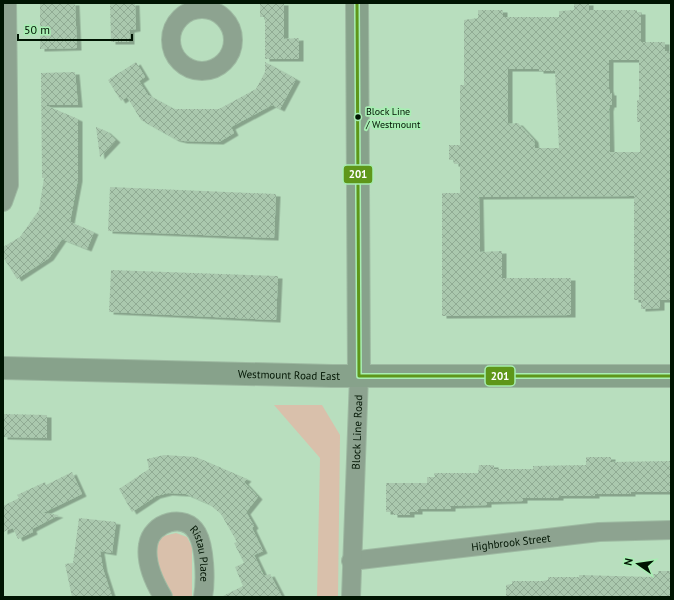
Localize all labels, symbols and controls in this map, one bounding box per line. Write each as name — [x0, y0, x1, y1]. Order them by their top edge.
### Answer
scale bar — [18, 16, 132, 42]
text: 50 m — [24, 22, 50, 37]
place label: Block Line / Westmount — [365, 105, 421, 131]
marker: Block Line / Westmount — [353, 112, 363, 122]
line badge: 201 — [343, 165, 373, 184]
text: 201 — [349, 167, 367, 181]
line badge: 201 — [485, 366, 515, 386]
street label: Westmount Road East — [238, 367, 340, 383]
text: 201 — [491, 369, 509, 383]
street label: Block Line Road — [349, 394, 365, 470]
street label: Ristau Place — [187, 522, 212, 583]
street label: Highbrook Street — [470, 531, 552, 554]
north arrow — [618, 544, 658, 584]
text: N — [621, 557, 636, 567]

